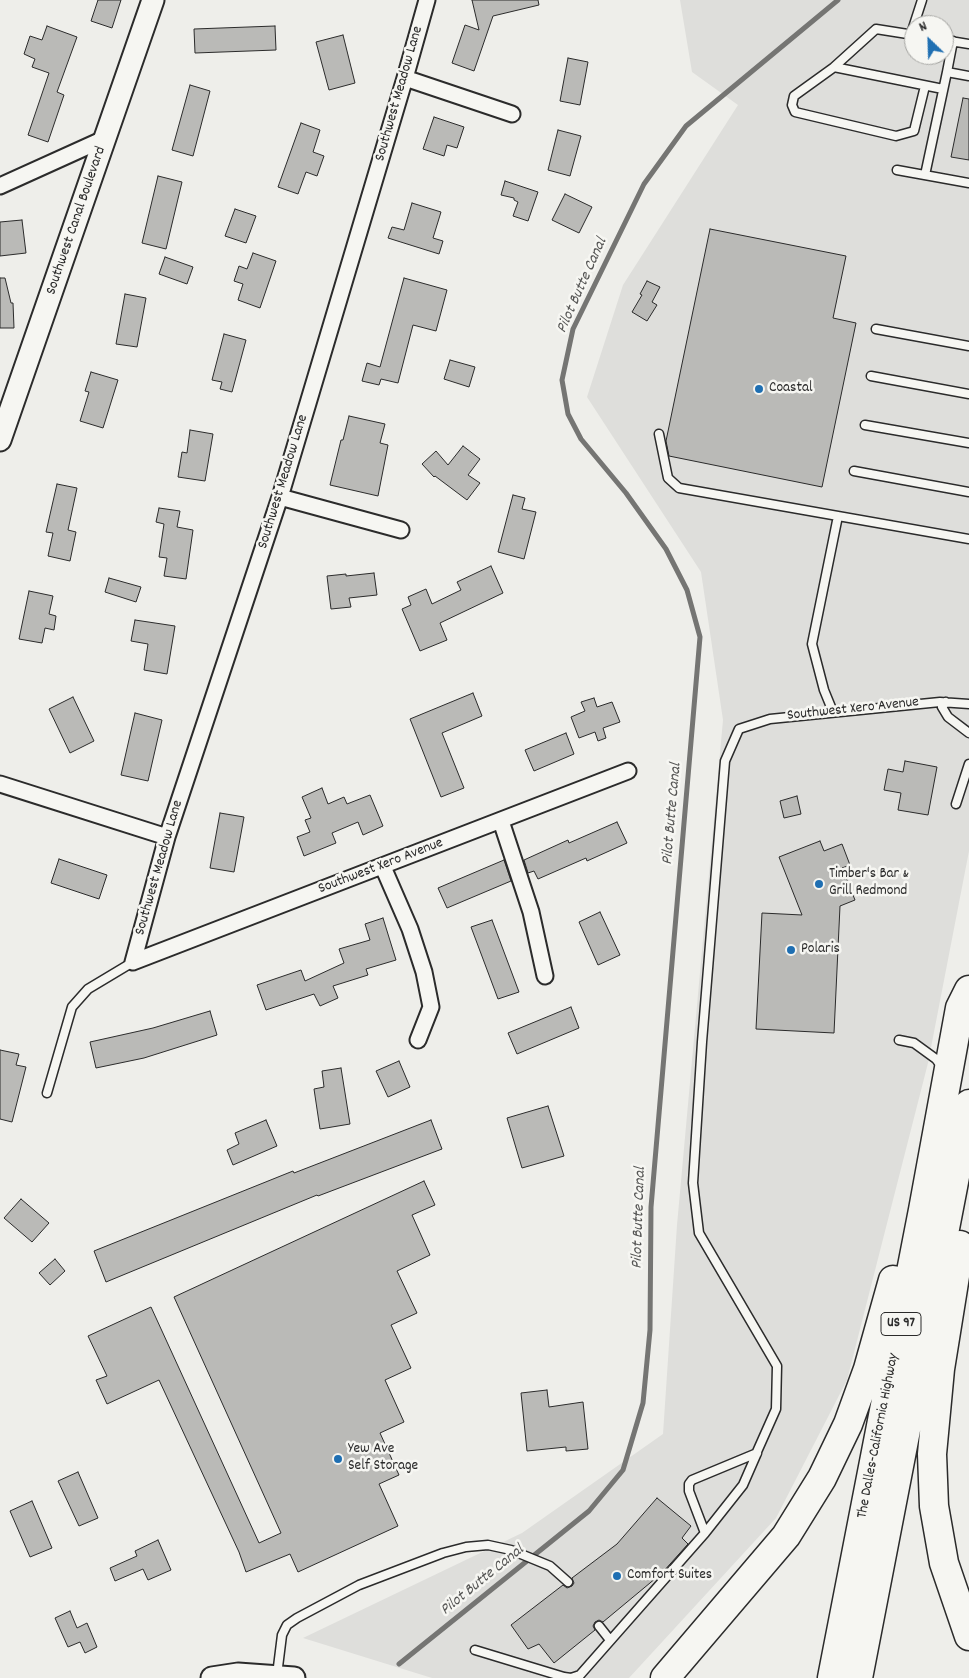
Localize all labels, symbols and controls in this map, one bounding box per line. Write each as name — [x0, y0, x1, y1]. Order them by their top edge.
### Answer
north arrow — [904, 15, 954, 65]
text: N — [916, 17, 931, 38]
street label: Southwest Meadow Lane — [372, 24, 428, 164]
street label: Southwest Canal Boulevard — [43, 145, 111, 297]
water label: Pilot Butte Canal — [554, 236, 612, 336]
place label: Coastal — [769, 380, 813, 398]
marker: Coastal — [753, 383, 765, 395]
street label: Southwest Meadow Lane — [255, 413, 313, 551]
street label: Southwest Xero Avenue — [786, 694, 920, 726]
water label: Pilot Butte Canal — [659, 762, 687, 866]
street label: Southwest Meadow Lane — [132, 798, 188, 938]
street label: Southwest Xero Avenue — [316, 835, 446, 899]
place label: Timber's Bar & Grill Redmond — [829, 866, 909, 901]
marker: Timber's Bar & Grill Redmond — [813, 878, 825, 890]
place label: Polaris — [801, 941, 840, 959]
marker: Polaris — [785, 944, 797, 956]
water label: Pilot Butte Canal — [629, 1167, 651, 1269]
road number: US 97 — [881, 1312, 921, 1336]
street label: The Dalles-California Highway — [854, 1352, 904, 1520]
place label: Yew Ave Self Storage — [348, 1441, 418, 1476]
marker: Yew Ave Self Storage — [332, 1453, 344, 1465]
water label: Pilot Butte Canal — [437, 1542, 529, 1620]
place label: Comfort Suites — [627, 1567, 712, 1585]
marker: Comfort Suites — [611, 1570, 623, 1582]

